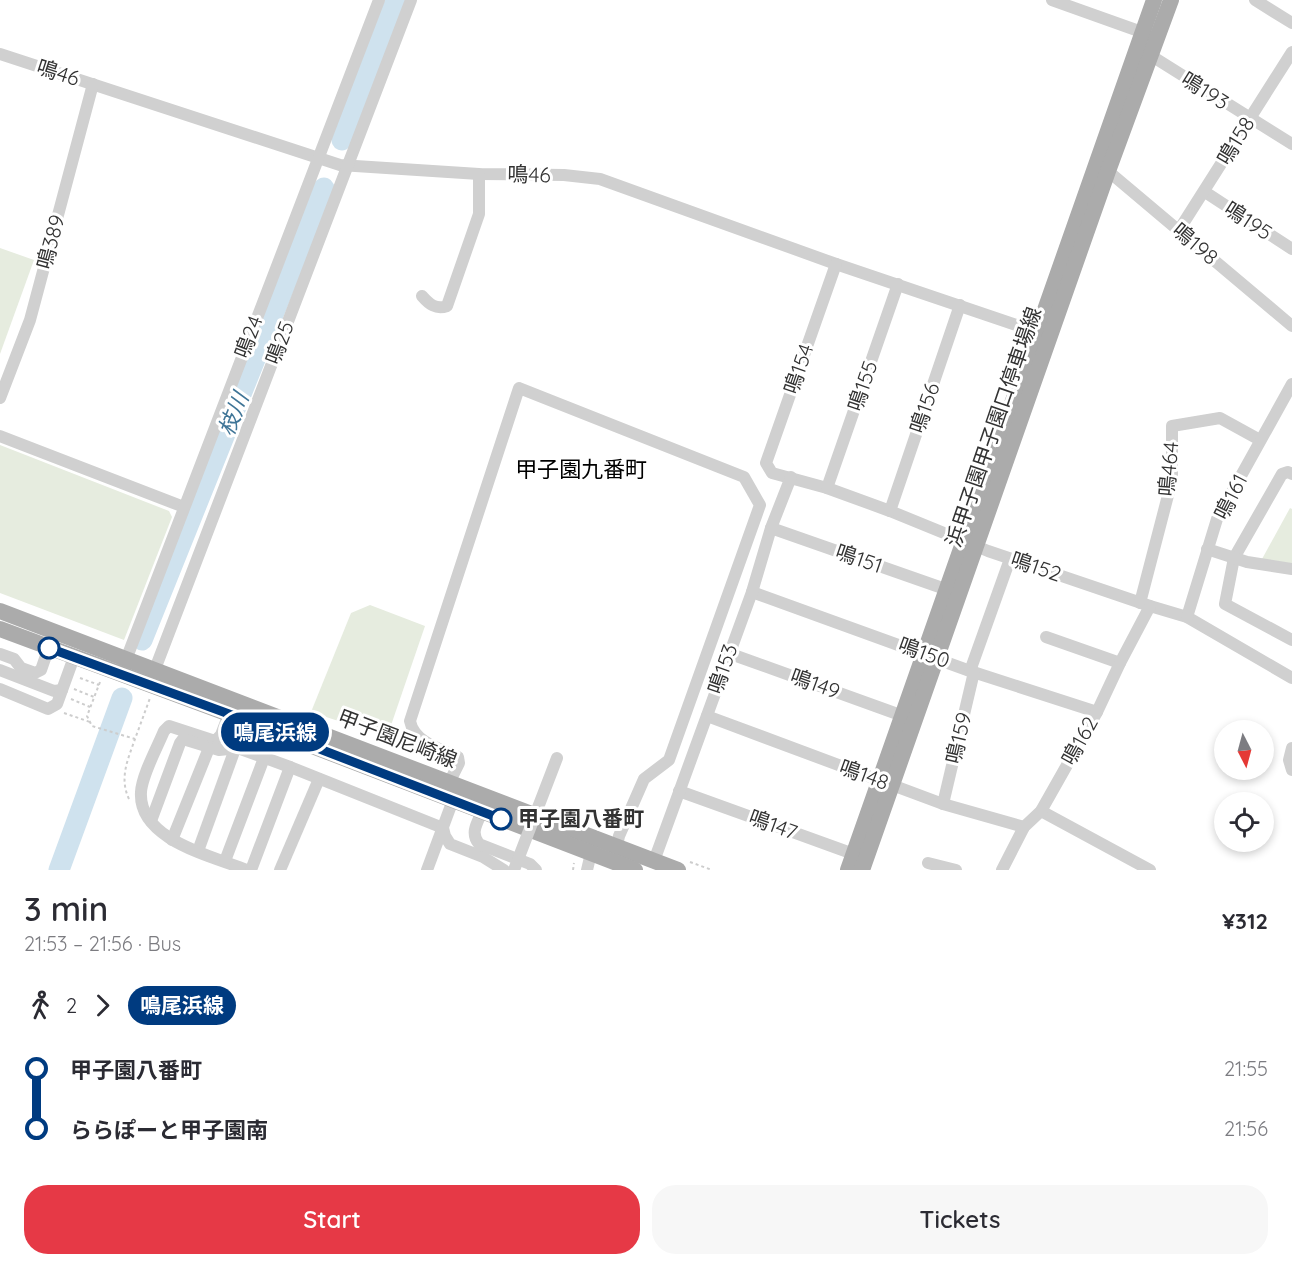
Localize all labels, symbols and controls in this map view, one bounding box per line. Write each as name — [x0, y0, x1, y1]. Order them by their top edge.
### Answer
street label: 鳴46 — [34, 53, 83, 91]
street label: 鳴193 — [1177, 65, 1234, 115]
street label: 鳴158 — [1211, 112, 1260, 169]
street label: 鳴46 — [507, 161, 551, 187]
street label: 鳴195 — [1220, 195, 1277, 245]
street label: 鳴389 — [30, 212, 70, 272]
street label: 鳴198 — [1167, 217, 1224, 270]
street label: 浜甲子園甲子園口停車場線 — [940, 303, 1046, 550]
street label: 鳴24 — [228, 312, 268, 362]
street label: 鳴25 — [259, 317, 299, 368]
street label: 鳴154 — [777, 340, 819, 397]
street label: 鳴155 — [841, 357, 883, 414]
street label: 鳴156 — [903, 379, 945, 436]
water label: 枝川 — [212, 387, 255, 440]
street label: 鳴464 — [1153, 441, 1183, 497]
district label: 甲子園九番町 — [515, 455, 647, 483]
street label: 鳴161 — [1208, 469, 1253, 524]
street label: 鳴151 — [832, 538, 886, 578]
street label: 鳴152 — [1008, 545, 1065, 587]
street label: 鳴150 — [895, 631, 954, 673]
unlabelled marker — [38, 637, 60, 659]
street label: 鳴153 — [701, 640, 743, 697]
street label: 鳴149 — [787, 662, 844, 704]
street label: 甲子園尼崎線 — [334, 703, 461, 773]
street label: 鳴159 — [940, 710, 977, 766]
line badge: 鳴尾浜線 — [233, 712, 317, 752]
street label: 鳴162 — [1055, 712, 1103, 769]
text: 鳴尾浜線 — [233, 719, 317, 745]
north arrow — [1214, 720, 1274, 780]
map controls — [1214, 720, 1274, 852]
street label: 鳴148 — [836, 753, 893, 795]
button: locate — [1214, 792, 1274, 852]
street label: 鳴147 — [746, 803, 801, 845]
place label: 甲子園八番町 — [518, 805, 644, 831]
marker: 甲子園八番町 — [490, 808, 512, 830]
text: 3 min — [24, 888, 108, 929]
text: ¥312 — [1222, 907, 1268, 935]
text: 21:53 – 21:56 · Bus — [24, 931, 181, 956]
icon: walk — [24, 989, 57, 1022]
icon: forward — [86, 989, 119, 1022]
text: 鳴尾浜線 — [140, 992, 224, 1018]
text: 2 — [66, 993, 77, 1018]
text: 甲子園八番町 — [70, 1056, 202, 1084]
text: 21:55 — [1224, 1056, 1268, 1081]
text: ららぽーと甲子園南 — [70, 1116, 268, 1144]
text: 21:56 — [1224, 1116, 1268, 1141]
button: Start — [24, 1185, 640, 1254]
button: Tickets — [652, 1185, 1268, 1254]

